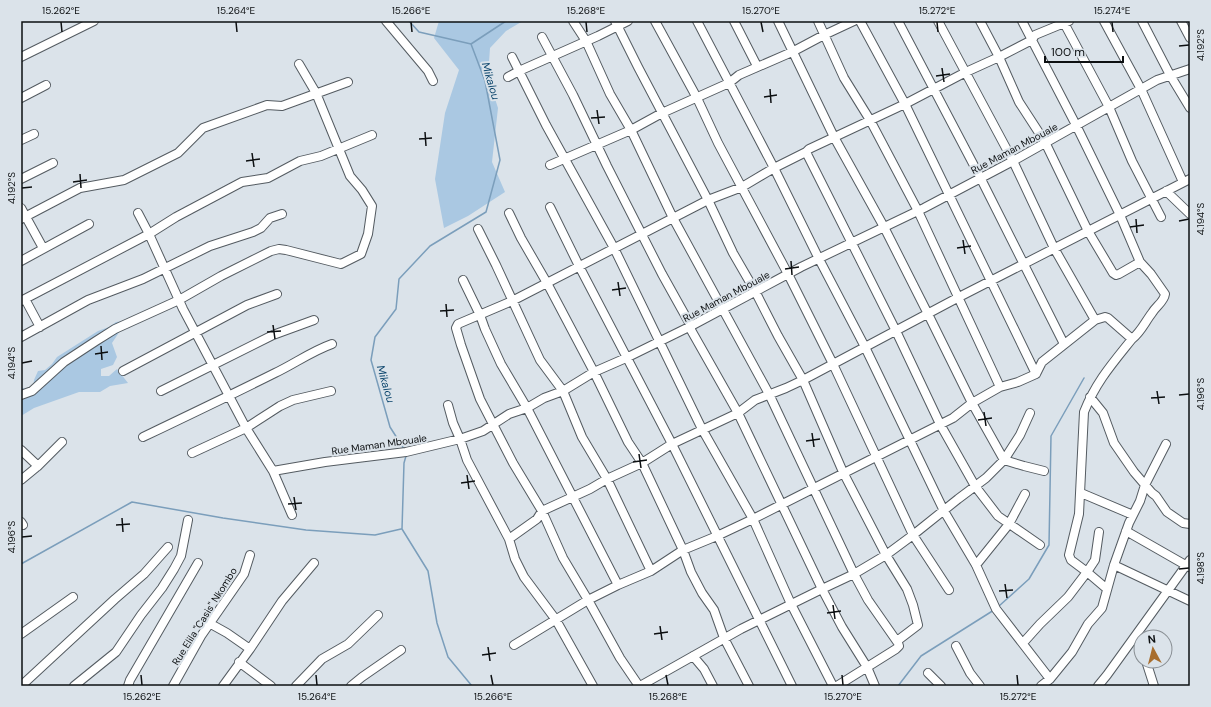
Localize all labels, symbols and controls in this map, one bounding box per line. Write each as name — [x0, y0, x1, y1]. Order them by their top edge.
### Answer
text: 15.262°E — [42, 4, 80, 17]
text: 15.264°E — [217, 4, 256, 17]
text: 15.266°E — [392, 4, 431, 17]
text: 15.268°E — [567, 4, 606, 17]
text: 15.270°E — [742, 4, 780, 17]
text: 15.272°E — [919, 4, 956, 17]
text: 15.274°E — [1094, 4, 1131, 17]
text: 4.192°S — [1194, 29, 1207, 61]
scale bar — [1045, 38, 1123, 64]
text: 100 m — [1051, 44, 1085, 60]
water label: Mikalou — [479, 60, 503, 102]
street label: Rue Maman Mbouale — [969, 120, 1060, 177]
text: 4.192°S — [5, 172, 18, 204]
text: 4.194°S — [1194, 203, 1207, 235]
street label: Rue Maman Mbouale — [681, 268, 772, 325]
text: 4.194°S — [5, 347, 18, 379]
water label: Mikalou — [374, 363, 398, 405]
text: 4.196°S — [1194, 377, 1207, 410]
street label: Rue Maman Mbouale — [330, 431, 428, 458]
text: 4.196°S — [5, 520, 18, 553]
text: 4.198°S — [1194, 552, 1207, 584]
street label: Rue Elila "Casis" Nkombo — [169, 565, 240, 668]
north arrow — [1133, 629, 1173, 669]
text: N — [1147, 632, 1157, 647]
text: 15.262°E — [123, 690, 161, 703]
text: 15.264°E — [298, 690, 337, 703]
text: 15.266°E — [474, 690, 513, 703]
text: 15.268°E — [649, 690, 688, 703]
text: 15.270°E — [824, 690, 862, 703]
text: 15.272°E — [1000, 690, 1037, 703]

